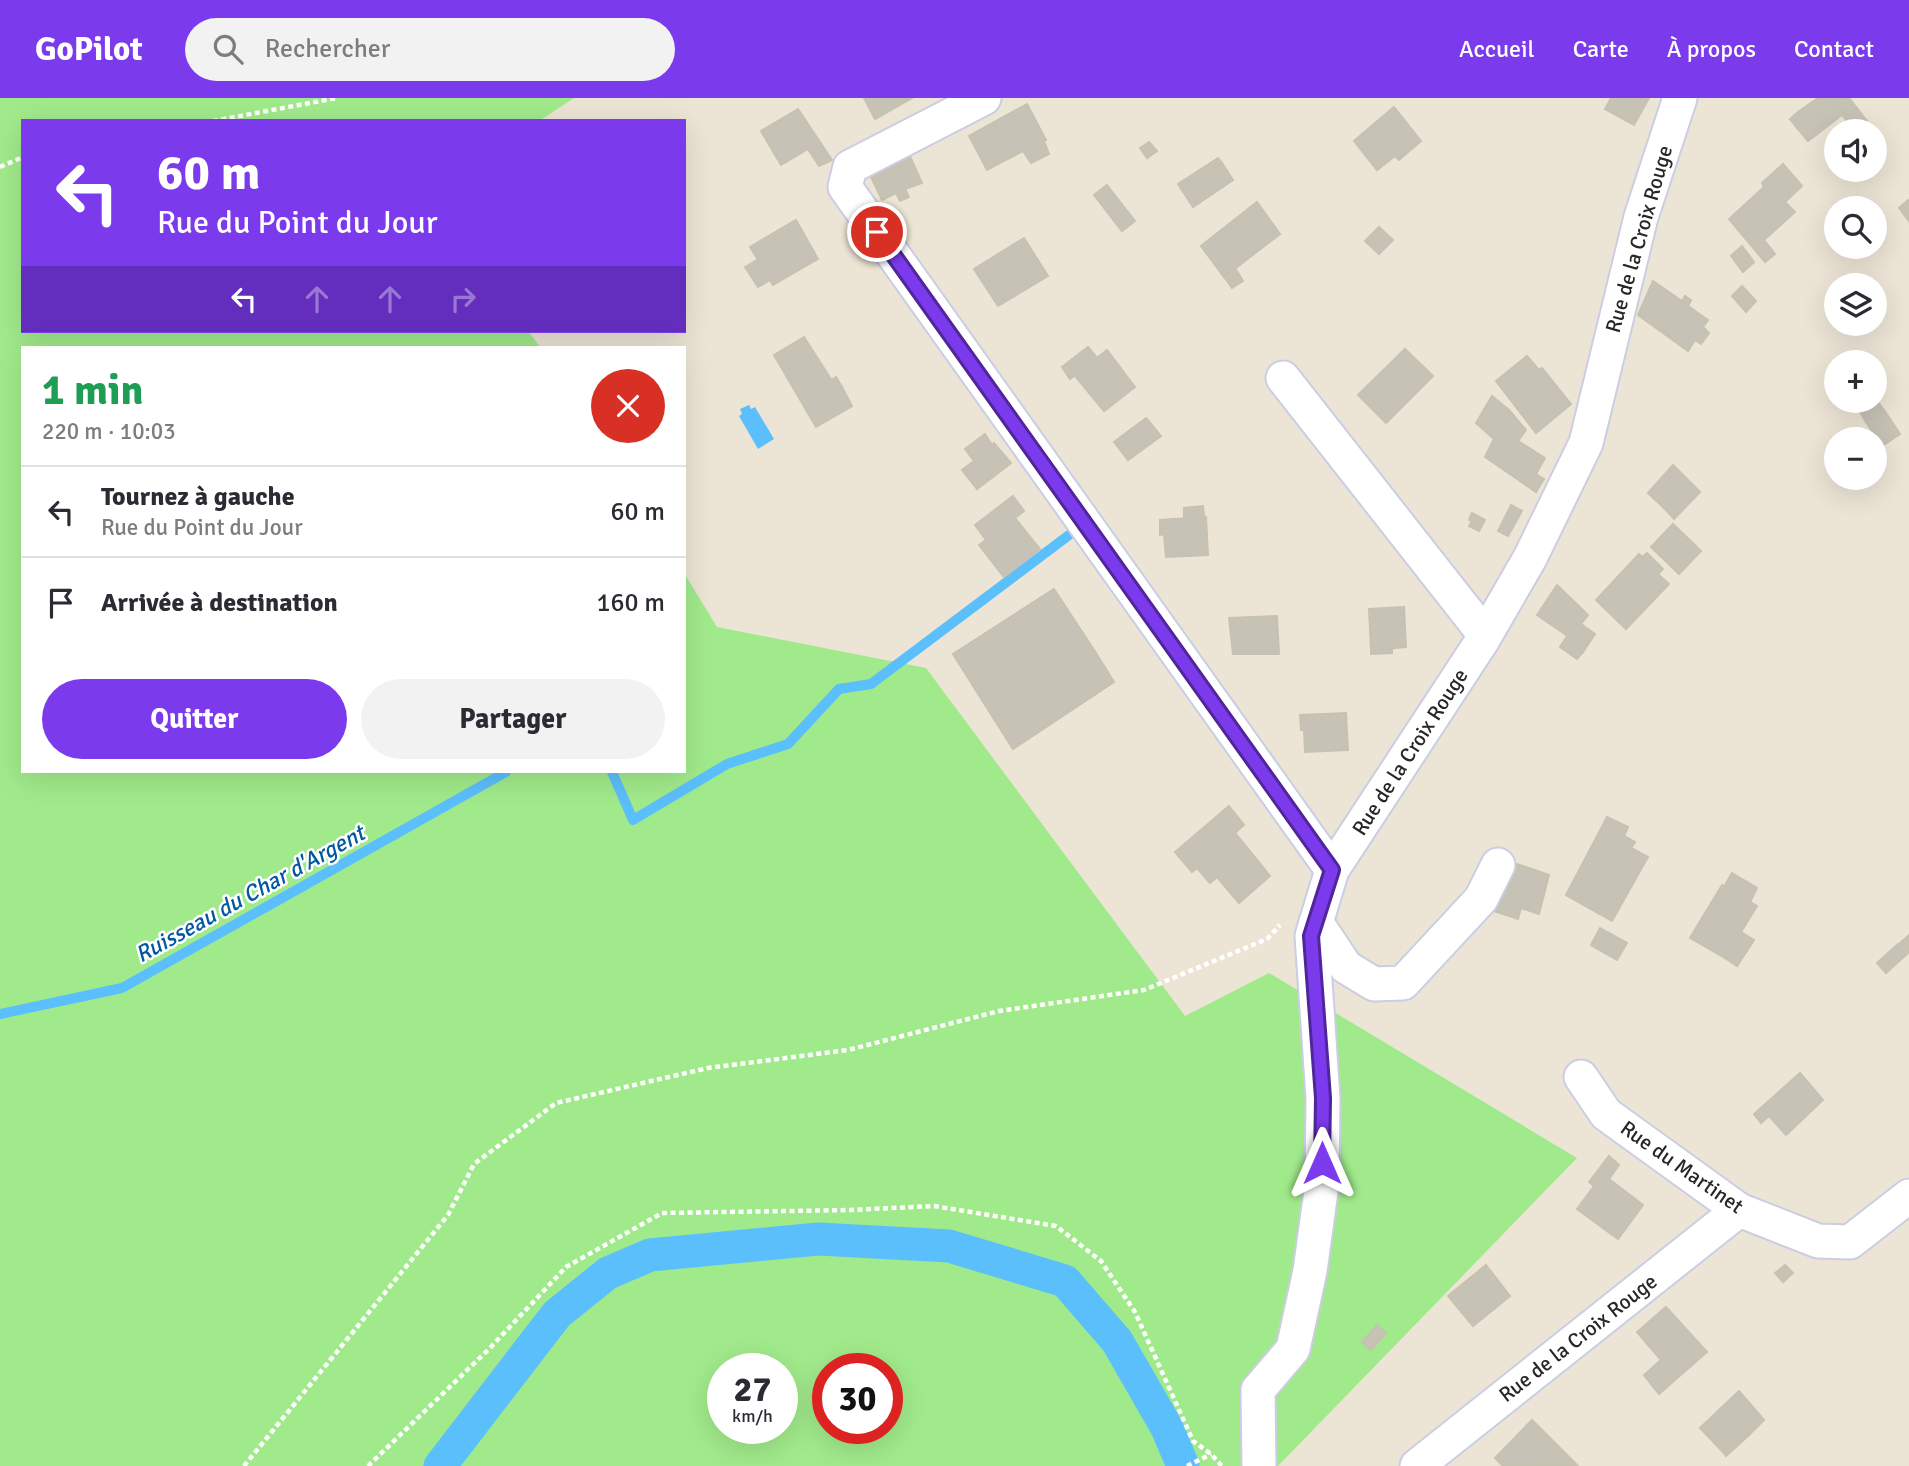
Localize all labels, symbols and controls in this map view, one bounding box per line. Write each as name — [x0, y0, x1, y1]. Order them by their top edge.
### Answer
search box — [185, 18, 675, 81]
text: GoPilot — [35, 29, 143, 70]
icon: search — [209, 30, 247, 68]
text: Rechercher — [265, 33, 390, 65]
text: Accueil — [1459, 34, 1535, 64]
text: Carte — [1573, 34, 1629, 64]
text: À propos — [1667, 34, 1756, 64]
text: Contact — [1794, 34, 1874, 64]
map controls — [1824, 119, 1887, 490]
button: sound — [1824, 119, 1887, 182]
street label: Rue de la Croix Rouge — [1600, 142, 1678, 336]
text: 60 m — [157, 143, 260, 203]
icon: left — [42, 147, 133, 238]
button: search — [1824, 196, 1887, 259]
pin — [847, 202, 907, 262]
text: Rue du Point du Jour — [157, 203, 438, 242]
icon: arrive — [858, 213, 896, 251]
button: layers — [1824, 273, 1887, 336]
icon: left — [225, 280, 263, 318]
icon: ahead — [298, 280, 336, 318]
icon: ahead — [371, 280, 409, 318]
icon: right — [444, 280, 482, 318]
button: + — [1824, 350, 1887, 413]
text: 1 min — [42, 365, 143, 416]
button: close — [591, 369, 665, 443]
text: 220 m · 10:03 — [42, 417, 176, 446]
button: − — [1824, 427, 1887, 490]
text: Tournez à gauche — [101, 481, 295, 513]
icon: left — [42, 493, 80, 531]
text: 60 m — [610, 496, 665, 528]
text: Rue du Point du Jour — [101, 513, 303, 542]
icon: arrive — [42, 584, 80, 622]
text: Arrivée à destination — [101, 587, 338, 619]
text: 160 m — [596, 587, 665, 619]
street label: Rue de la Croix Rouge — [1346, 664, 1474, 840]
button: Quitter — [42, 679, 347, 759]
button: Partager — [361, 679, 665, 759]
water label: Ruisseau du Char d'Argent — [130, 817, 372, 969]
street label: Rue du Martinet — [1615, 1115, 1749, 1219]
position arrow — [1285, 1126, 1359, 1200]
street label: Rue de la Croix Rouge — [1494, 1268, 1662, 1408]
speed limit sign: 30 — [812, 1353, 903, 1444]
text: 27 — [734, 1368, 771, 1411]
text: km/h — [732, 1405, 773, 1427]

